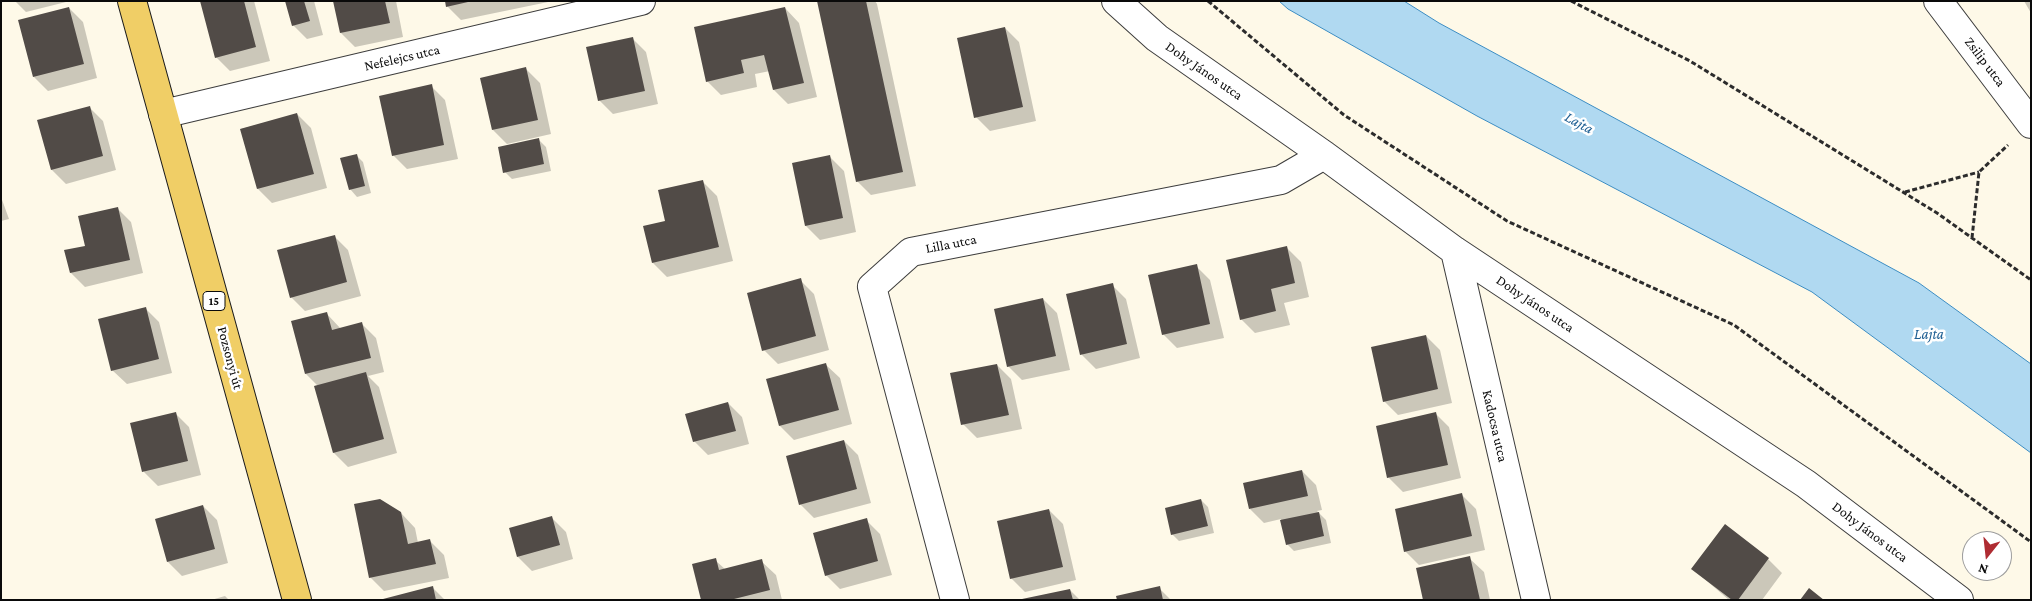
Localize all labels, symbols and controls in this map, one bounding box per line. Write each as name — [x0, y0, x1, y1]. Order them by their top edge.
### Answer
street label: Zsilip utca — [1961, 34, 2009, 90]
street label: Dohy János utca — [1162, 38, 1246, 104]
street label: Nefelejcs utca — [363, 41, 441, 75]
water label: Lajta — [1562, 108, 1596, 138]
street label: Lilla utca — [924, 231, 978, 257]
street label: Dohy János utca — [1493, 272, 1577, 336]
road number: 15 — [203, 292, 225, 310]
street label: Pozsonyi út — [214, 325, 246, 391]
water label: Lajta — [1914, 325, 1944, 343]
street label: Kadocsa utca — [1479, 388, 1511, 464]
street label: Dohy János utca — [1829, 498, 1911, 566]
north arrow — [1962, 531, 2012, 581]
text: N — [1976, 560, 1990, 578]

